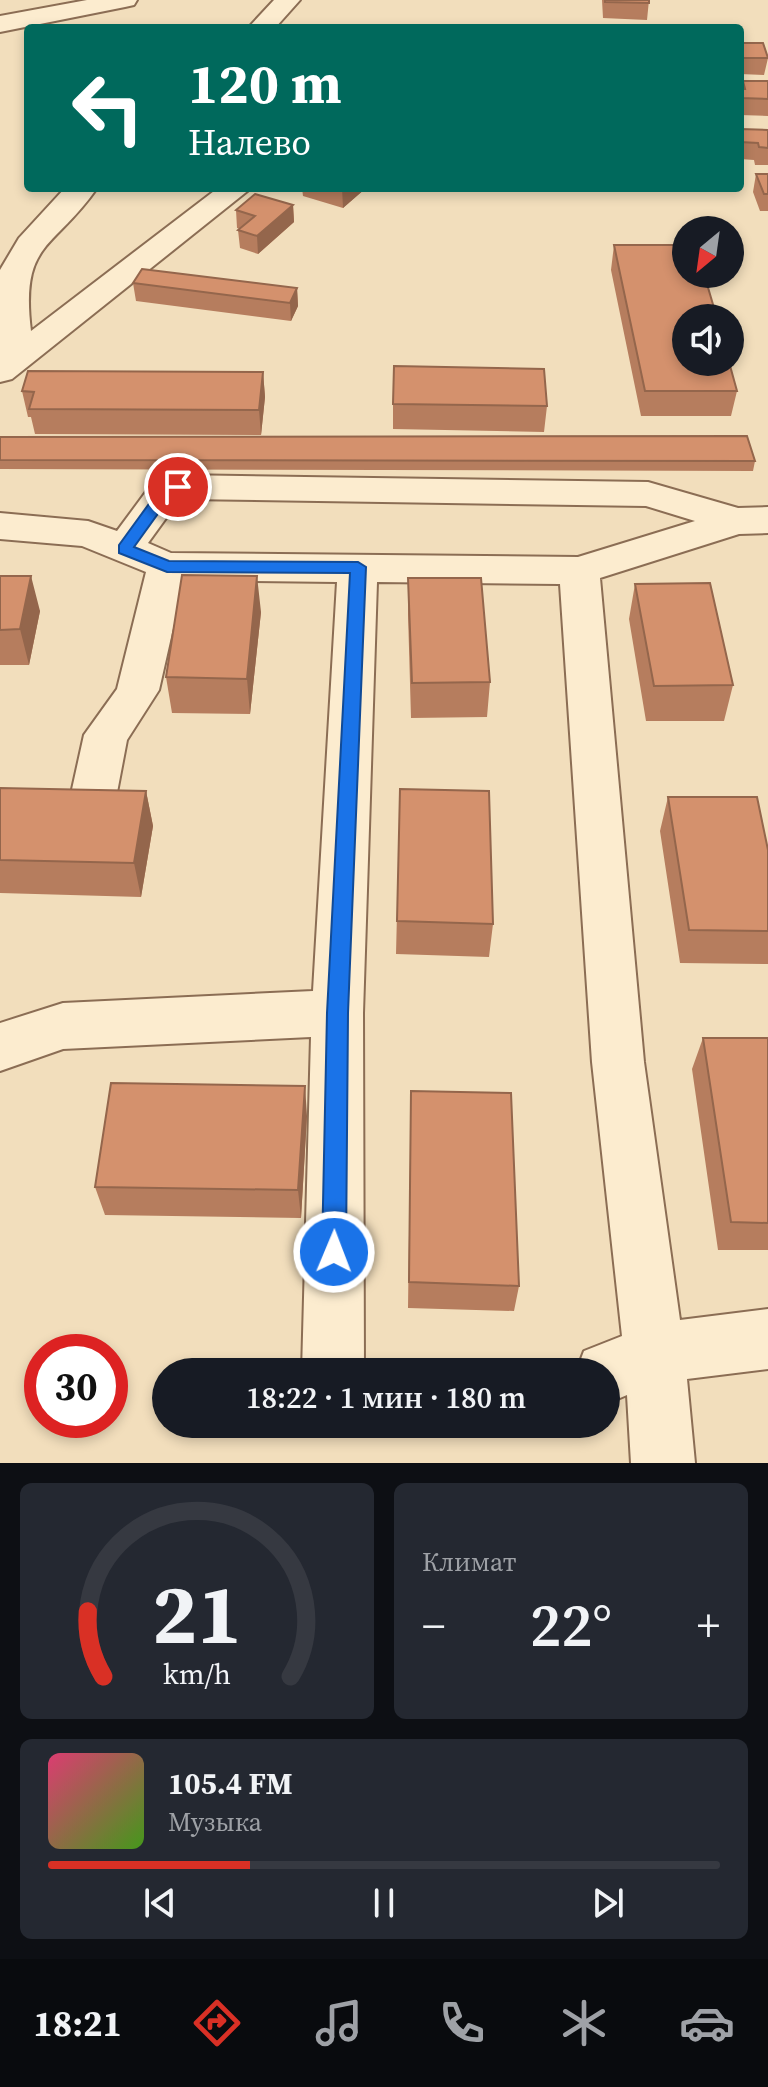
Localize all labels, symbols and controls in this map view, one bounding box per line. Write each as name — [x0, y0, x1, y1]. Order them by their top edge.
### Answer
text: 120 m — [188, 45, 342, 122]
icon: left — [56, 56, 160, 160]
text: Налево — [188, 118, 311, 167]
north arrow — [672, 216, 744, 288]
map controls — [672, 216, 744, 376]
button: sound — [672, 304, 744, 376]
pin — [144, 453, 212, 521]
icon: arrive — [156, 465, 200, 509]
position arrow — [292, 1210, 376, 1294]
speed limit sign: 30 — [24, 1334, 128, 1438]
text: 18:22 · 1 мин · 180 m — [246, 1377, 526, 1418]
text: Климат — [422, 1544, 516, 1580]
text: 21 — [152, 1557, 242, 1671]
text: 22° — [530, 1584, 612, 1666]
text: − — [422, 1595, 445, 1656]
text: + — [697, 1595, 720, 1656]
text: km/h — [163, 1654, 231, 1694]
text: 105.4 FM — [168, 1763, 293, 1804]
text: Музыка — [168, 1804, 262, 1840]
icon: previous — [138, 1881, 182, 1925]
icon: pause — [362, 1881, 406, 1925]
icon: next — [586, 1881, 630, 1925]
icon: directions — [189, 1995, 245, 2051]
icon: music — [311, 1995, 367, 2051]
icon: phone — [434, 1995, 490, 2051]
icon: climate — [556, 1995, 612, 2051]
icon: car — [679, 1995, 735, 2051]
text: 18:21 — [33, 1999, 122, 2048]

